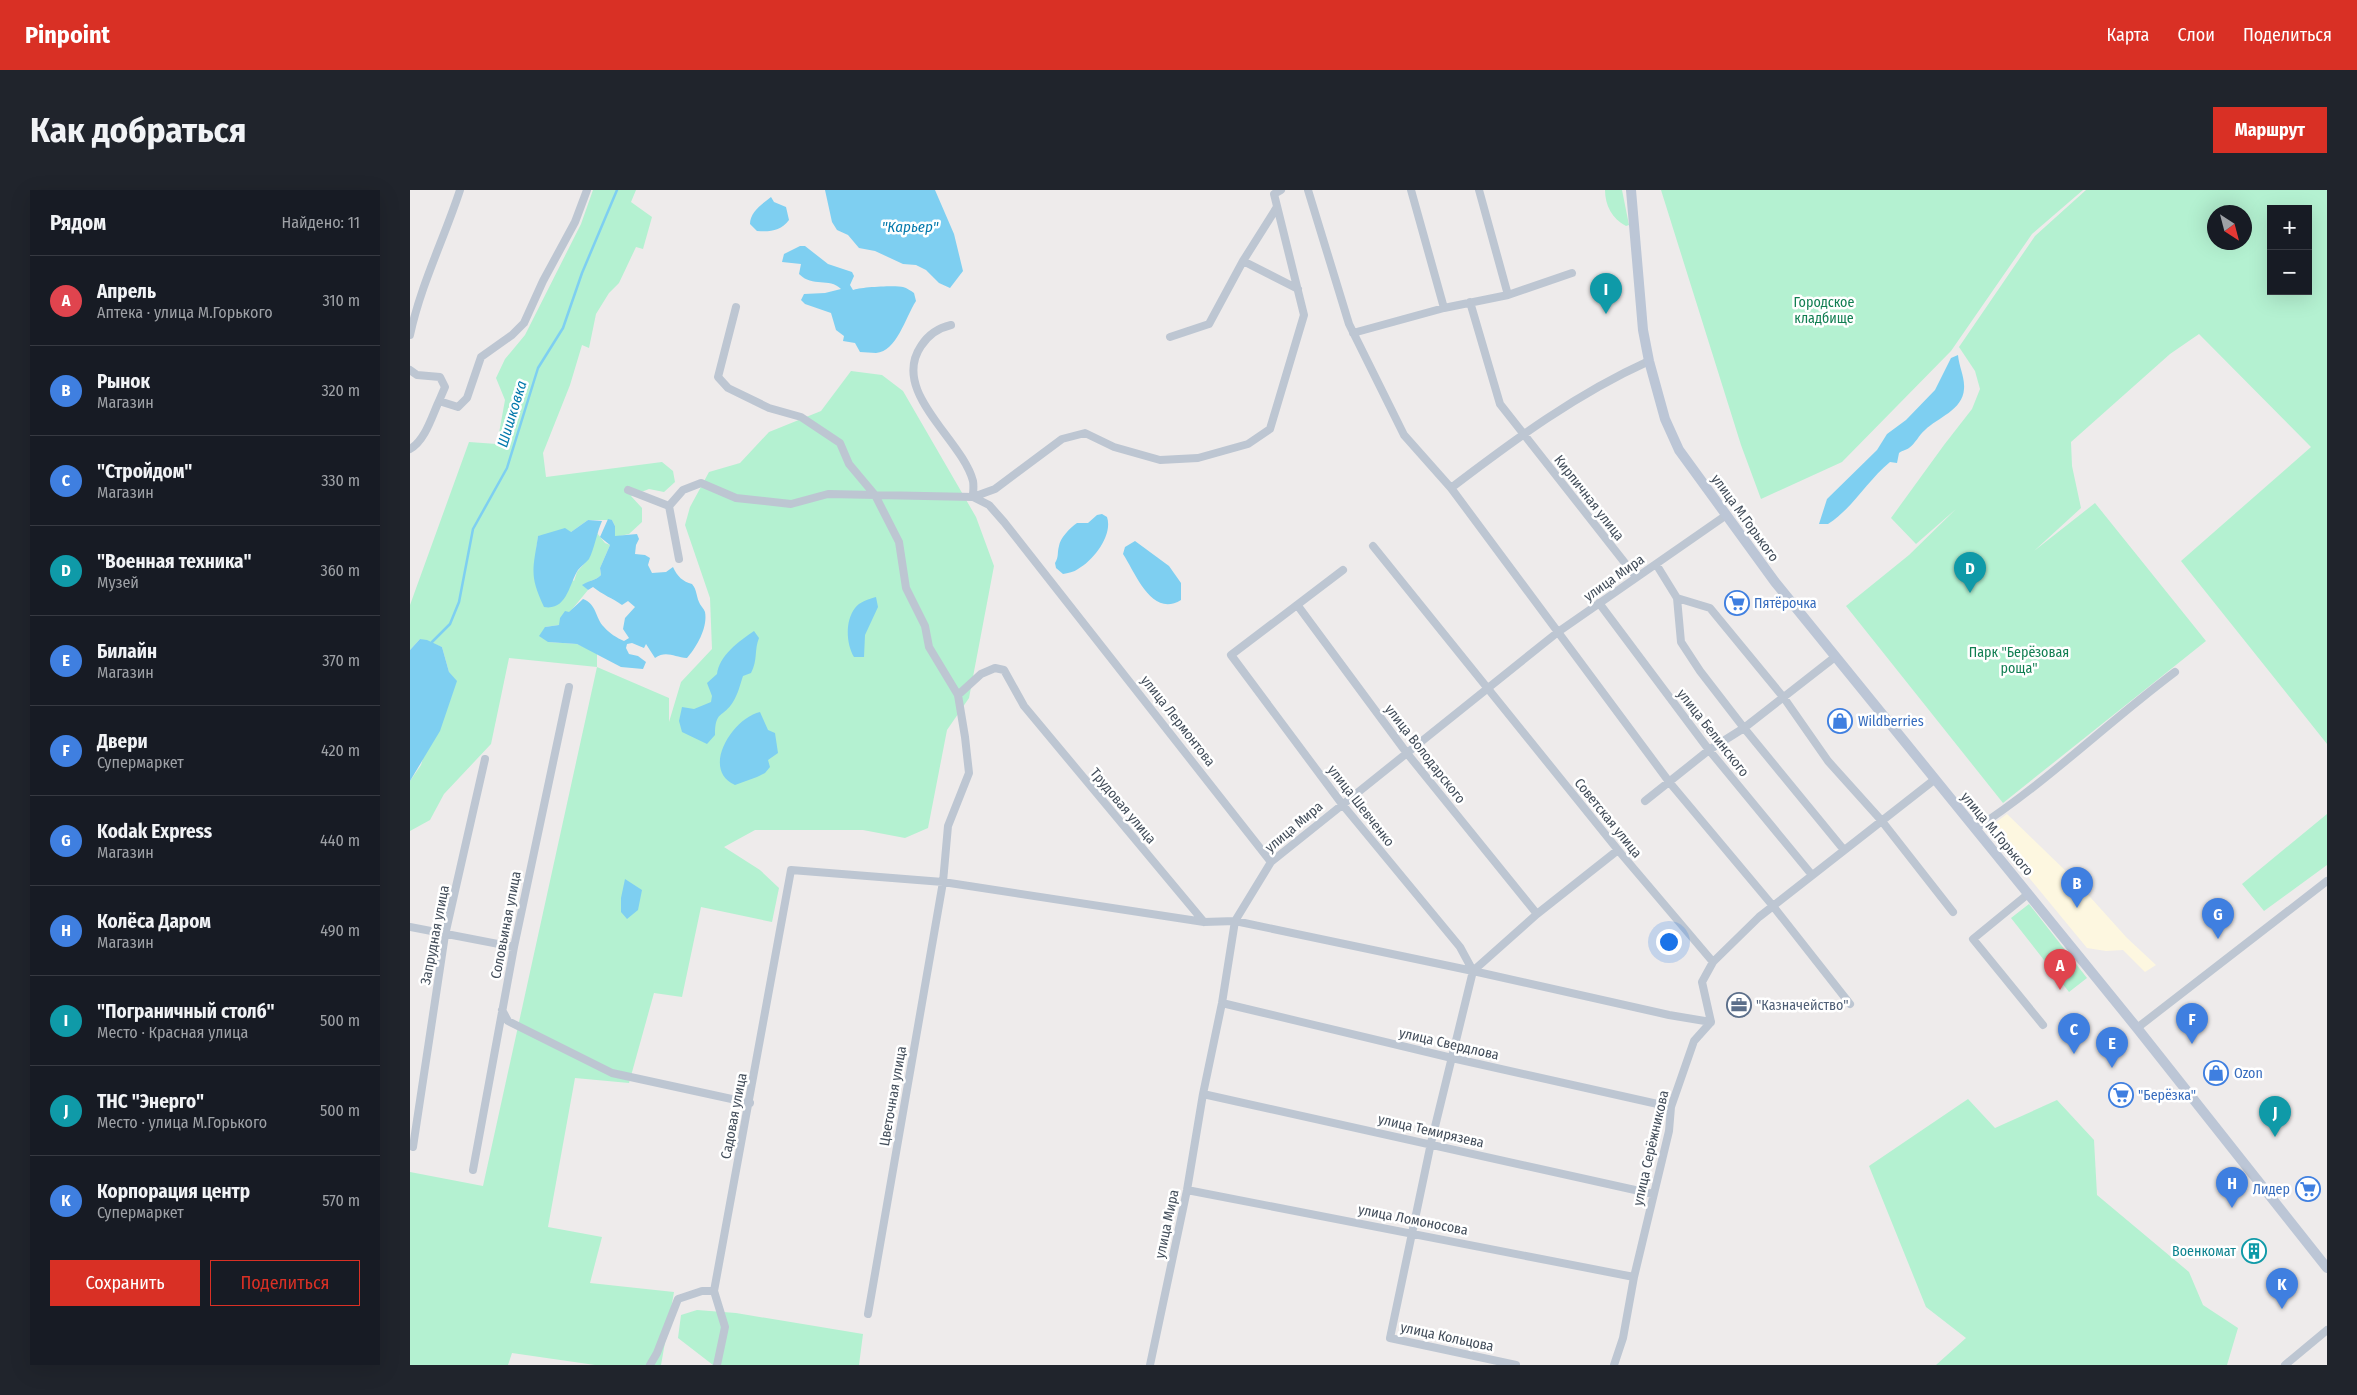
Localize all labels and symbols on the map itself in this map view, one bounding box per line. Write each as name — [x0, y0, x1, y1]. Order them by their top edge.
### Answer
north arrow — [2207, 205, 2252, 250]
water label: "Карьер" — [882, 218, 939, 236]
pin: I — [1590, 273, 1622, 314]
park label: Городское кладбище — [1794, 294, 1854, 327]
water label: Шишковка — [493, 378, 531, 449]
street label: Кирпичная улица — [1550, 452, 1628, 544]
street label: улица М.Горького — [1708, 471, 1782, 565]
street label: улица Мира — [1580, 551, 1648, 605]
pin: D — [1954, 552, 1986, 593]
supermarket icon: Пятёрочка — [1724, 590, 1750, 616]
place label: Пятёрочка — [1754, 595, 1817, 612]
park label: Парк "Берёзовая роща" — [1969, 644, 2069, 677]
street label: улица Лермонтова — [1137, 672, 1219, 770]
street label: улица Белинского — [1673, 686, 1753, 780]
street label: улица Володарского — [1381, 701, 1469, 807]
shop icon: Wildberries — [1827, 708, 1853, 734]
place label: Wildberries — [1858, 713, 1924, 730]
street label: улица Шевченко — [1324, 762, 1398, 850]
street label: Трудовая улица — [1086, 765, 1160, 847]
street label: Советская улица — [1571, 775, 1645, 861]
street label: улица М.Горького — [1957, 789, 2037, 879]
street label: улица Мира — [1262, 798, 1326, 856]
pin: B — [2061, 867, 2093, 908]
street label: Соловьиная улица — [487, 870, 525, 980]
street label: Запрудная улица — [417, 884, 453, 986]
pin: G — [2202, 898, 2234, 939]
your location — [1656, 929, 1682, 955]
pin: A — [2044, 949, 2076, 990]
office icon: "Казначейство" — [1726, 992, 1752, 1018]
place label: "Казначейство" — [1756, 997, 1849, 1014]
pin: F — [2176, 1003, 2208, 1044]
pin: C — [2058, 1013, 2090, 1054]
street label: улица Свердлова — [1397, 1024, 1501, 1064]
pin: E — [2096, 1027, 2128, 1068]
street label: Цветочная улица — [876, 1045, 910, 1147]
shop icon: Ozon — [2203, 1060, 2229, 1086]
place label: Ozon — [2234, 1065, 2263, 1082]
street label: Садовая улица — [717, 1071, 751, 1160]
supermarket icon: "Берёзка" — [2108, 1082, 2134, 1108]
place label: "Берёзка" — [2138, 1087, 2196, 1104]
street label: улица Серёжникова — [1629, 1089, 1673, 1207]
pin: J — [2259, 1096, 2291, 1137]
street label: улица Темирязева — [1376, 1111, 1486, 1151]
pin: H — [2216, 1167, 2248, 1208]
supermarket icon: Лидер — [2295, 1176, 2321, 1202]
place label: Лидер — [2253, 1181, 2290, 1198]
street label: улица Мира — [1151, 1188, 1183, 1260]
street label: улица Ломоносова — [1357, 1201, 1469, 1239]
building icon: Военкомат — [2241, 1238, 2267, 1264]
place label: Военкомат — [2172, 1243, 2236, 1260]
pin: K — [2266, 1268, 2298, 1309]
street label: улица Кольцова — [1399, 1319, 1495, 1355]

